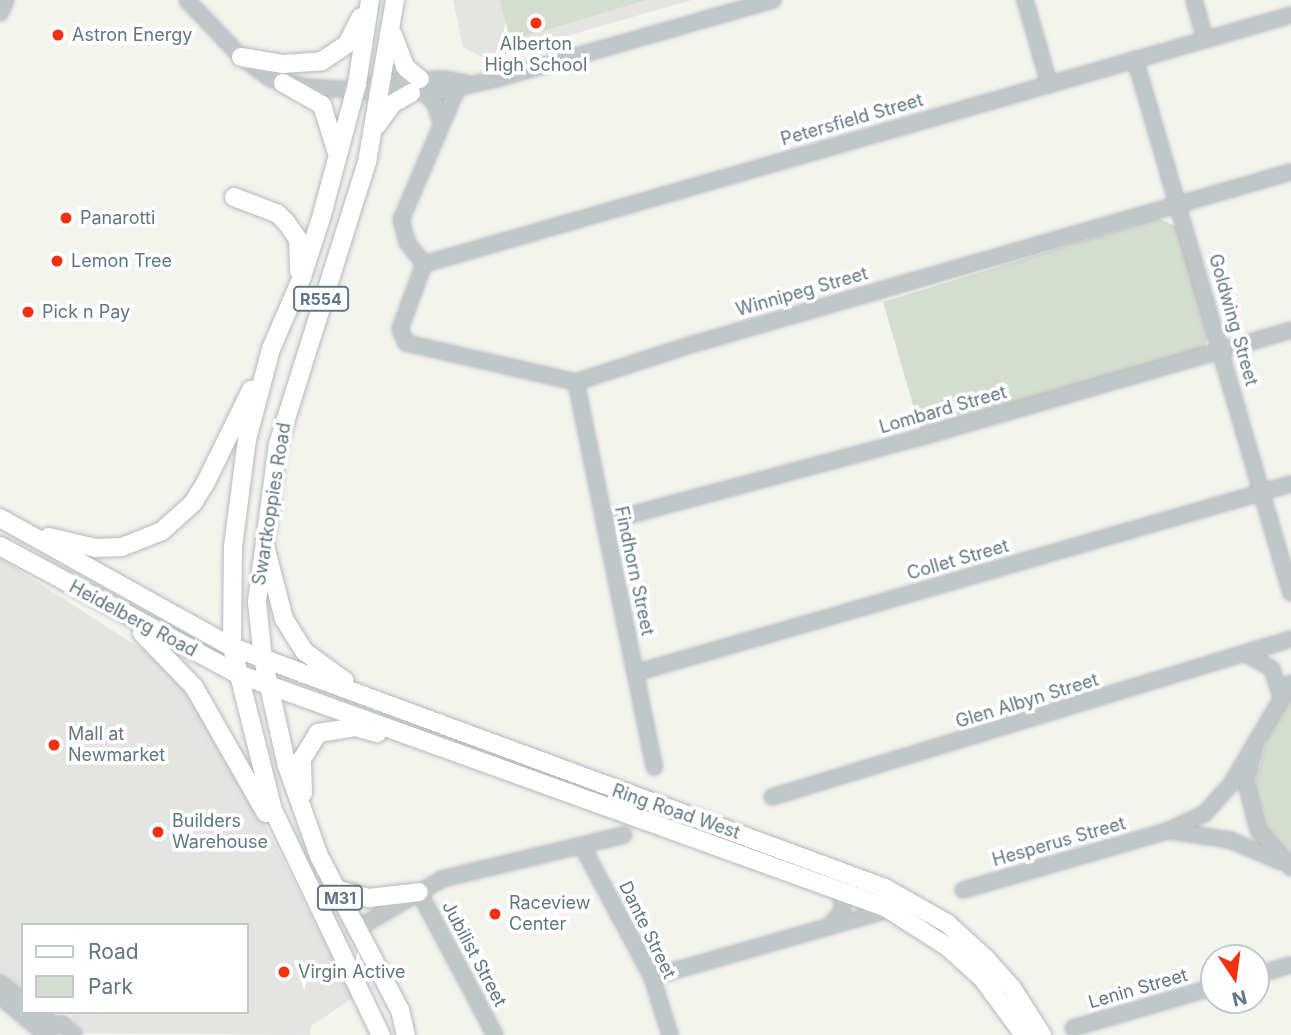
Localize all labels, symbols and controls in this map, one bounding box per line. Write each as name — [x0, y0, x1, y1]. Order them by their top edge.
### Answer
marker: Alberton High School — [528, 15, 544, 31]
place label: Astron Energy — [72, 24, 192, 46]
marker: Astron Energy — [50, 27, 66, 43]
place label: Alberton High School — [485, 34, 587, 76]
street label: Petersfield Street — [778, 89, 926, 151]
place label: Panarotti — [80, 207, 155, 229]
marker: Panarotti — [58, 210, 74, 226]
place label: Lemon Tree — [71, 250, 172, 272]
street label: Goldwing Street — [1204, 252, 1262, 388]
marker: Lemon Tree — [49, 253, 65, 269]
street label: Winnipeg Street — [734, 263, 870, 321]
road number: R554 — [293, 286, 349, 312]
place label: Pick n Pay — [42, 301, 130, 323]
marker: Pick n Pay — [20, 304, 36, 320]
street label: Lombard Street — [877, 382, 1009, 438]
street label: Swartkoppies Road — [248, 421, 296, 587]
street label: Findhorn Street — [610, 504, 658, 638]
street label: Collet Street — [905, 535, 1011, 585]
street label: Heidelberg Road — [65, 576, 201, 662]
street label: Glen Albyn Street — [953, 669, 1101, 733]
place label: Mall at Newmarket — [68, 724, 165, 766]
marker: Mall at Newmarket — [46, 737, 62, 753]
street label: Ring Road West — [609, 780, 743, 844]
place label: Builders Warehouse — [172, 811, 268, 854]
street label: Hesperus Street — [990, 813, 1128, 871]
marker: Builders Warehouse — [150, 824, 166, 840]
street label: Dante Street — [614, 878, 680, 982]
road number: M31 — [316, 885, 364, 910]
place label: Raceview Center — [509, 893, 590, 936]
street label: Jubilist Street — [437, 898, 511, 1010]
marker: Raceview Center — [487, 906, 503, 922]
legend — [21, 923, 248, 1014]
text: Road — [88, 939, 139, 964]
north arrow — [1200, 944, 1270, 1014]
place label: Virgin Active — [298, 961, 406, 983]
marker: Virgin Active — [276, 964, 292, 980]
street label: Lenin Street — [1086, 965, 1190, 1013]
text: Park — [88, 974, 133, 999]
text: N — [1230, 985, 1249, 1011]

